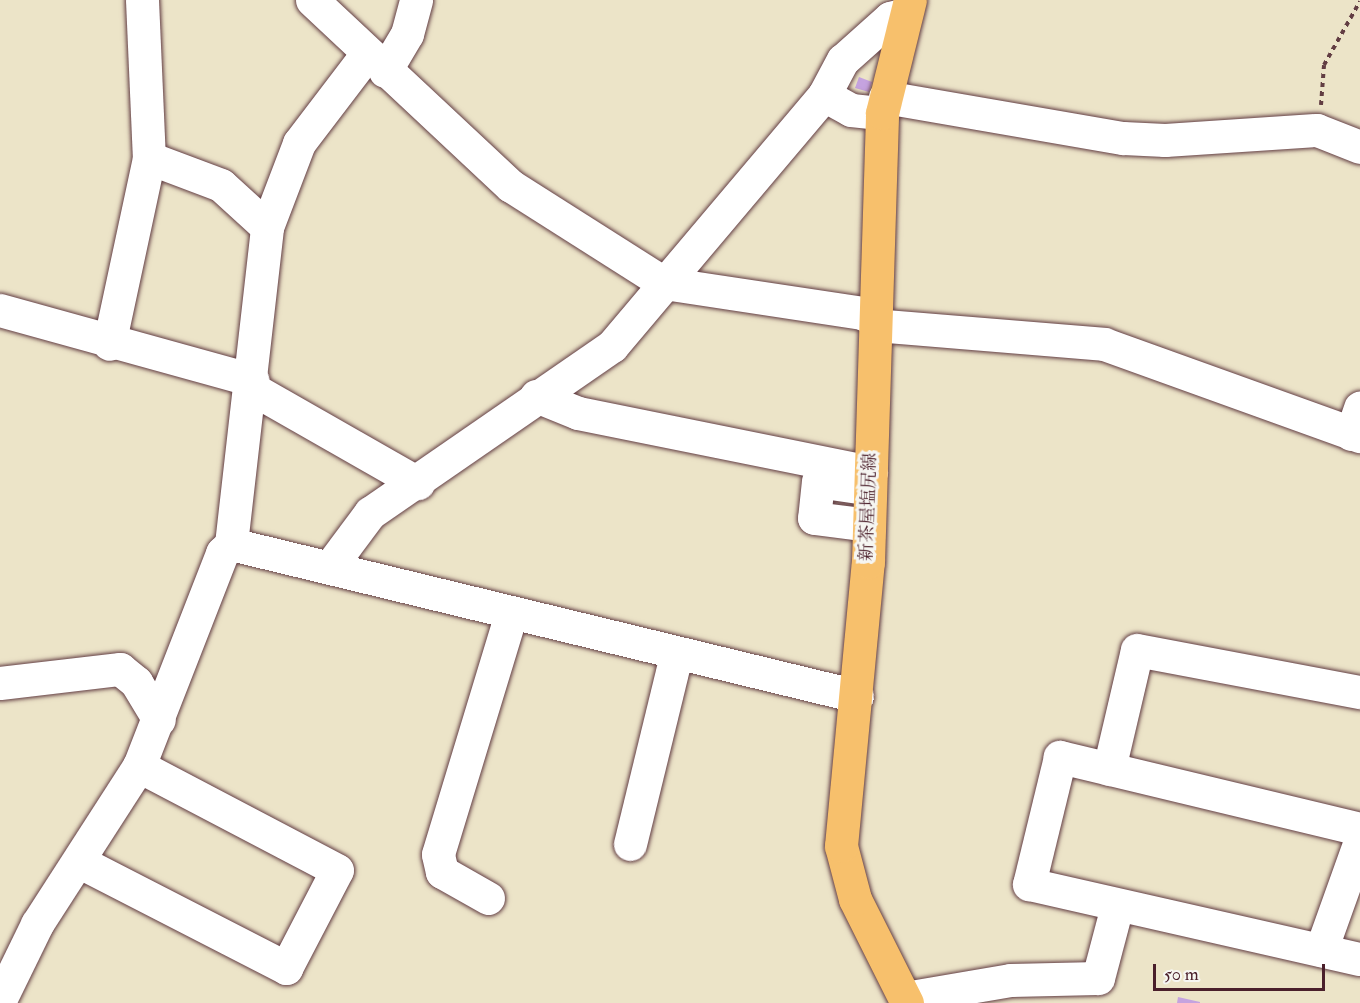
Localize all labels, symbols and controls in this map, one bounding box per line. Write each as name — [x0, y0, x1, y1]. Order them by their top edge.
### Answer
street label: 新茶屋塩尻線 — [856, 453, 882, 561]
scale bar — [1156, 952, 1328, 990]
text: 50 m — [1164, 963, 1199, 986]

